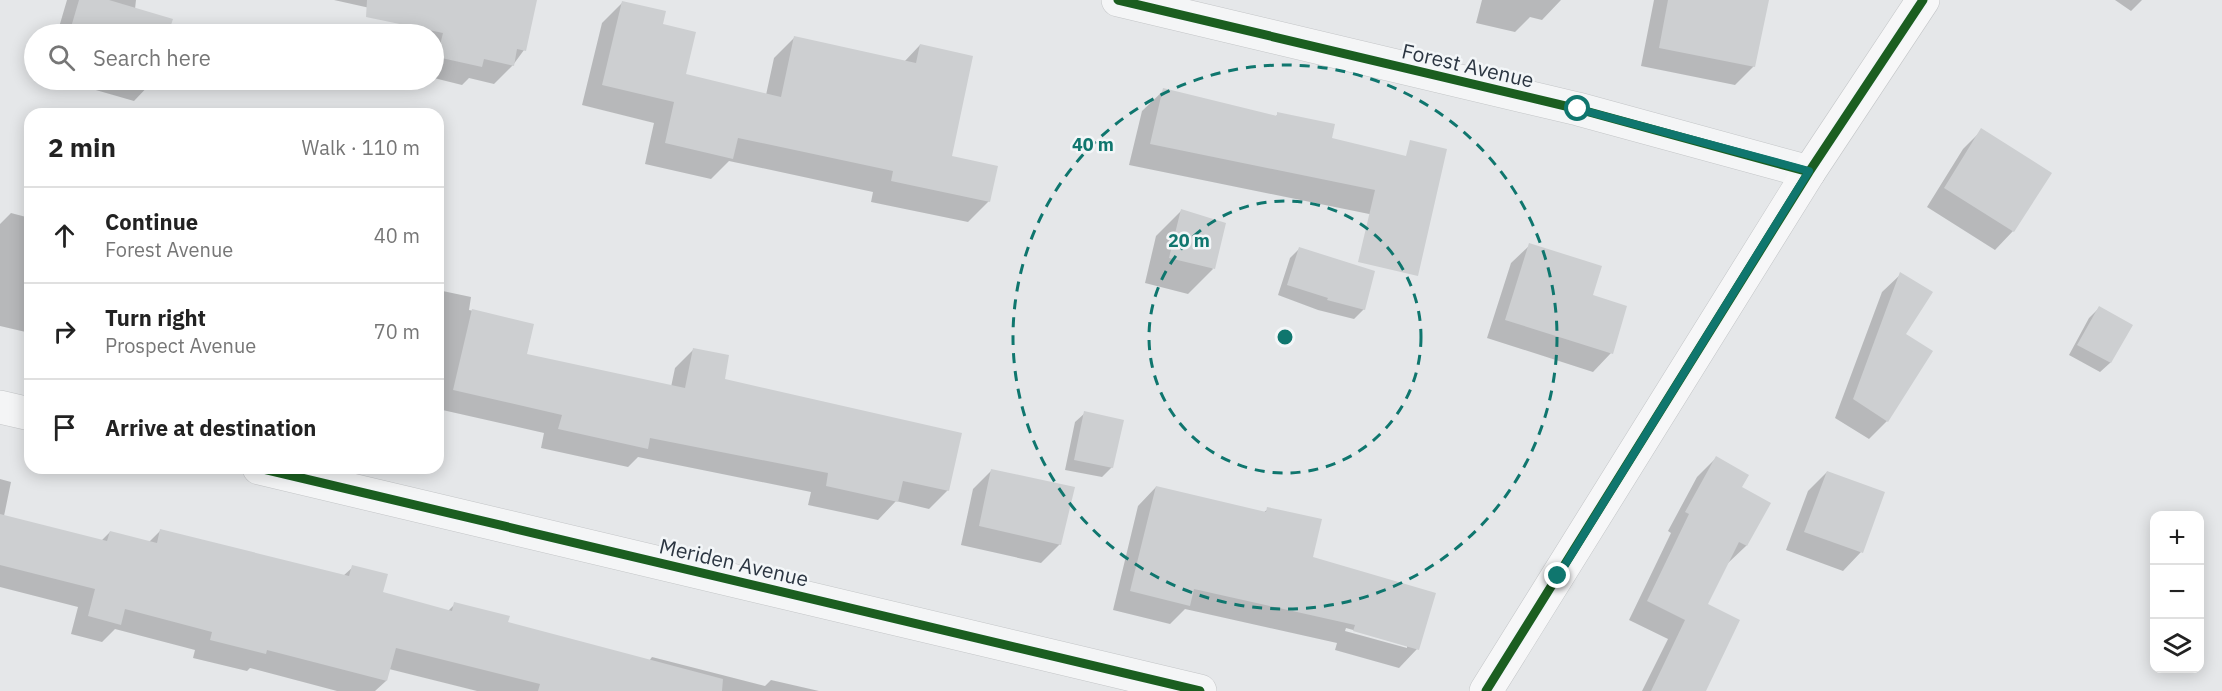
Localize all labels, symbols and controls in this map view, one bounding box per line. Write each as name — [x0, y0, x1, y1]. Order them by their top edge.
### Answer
search box — [24, 24, 444, 90]
street label: Forest Avenue — [1399, 36, 1537, 94]
icon: search — [45, 41, 78, 74]
text: Search here — [93, 43, 211, 72]
route start — [1564, 95, 1590, 121]
text: 2 min — [48, 130, 116, 164]
text: 40 m — [1072, 133, 1114, 156]
text: Walk · 110 m — [302, 134, 420, 161]
text: Continue — [105, 207, 198, 236]
icon: ahead — [48, 219, 81, 252]
text: 40 m — [374, 222, 420, 249]
text: 20 m — [1168, 229, 1210, 252]
text: Forest Avenue — [105, 236, 233, 263]
text: Turn right — [105, 303, 206, 332]
icon: right — [48, 315, 81, 348]
text: 70 m — [374, 318, 420, 345]
centre of rings — [1275, 327, 1295, 347]
text: Prospect Avenue — [105, 332, 256, 359]
icon: arrive — [48, 411, 81, 444]
text: Arrive at destination — [105, 413, 316, 442]
map controls — [2150, 511, 2204, 673]
button: + — [2150, 511, 2204, 565]
street label: Meriden Avenue — [657, 531, 811, 593]
route end — [1544, 562, 1570, 588]
button: − — [2150, 565, 2204, 619]
button: layers — [2150, 619, 2204, 673]

